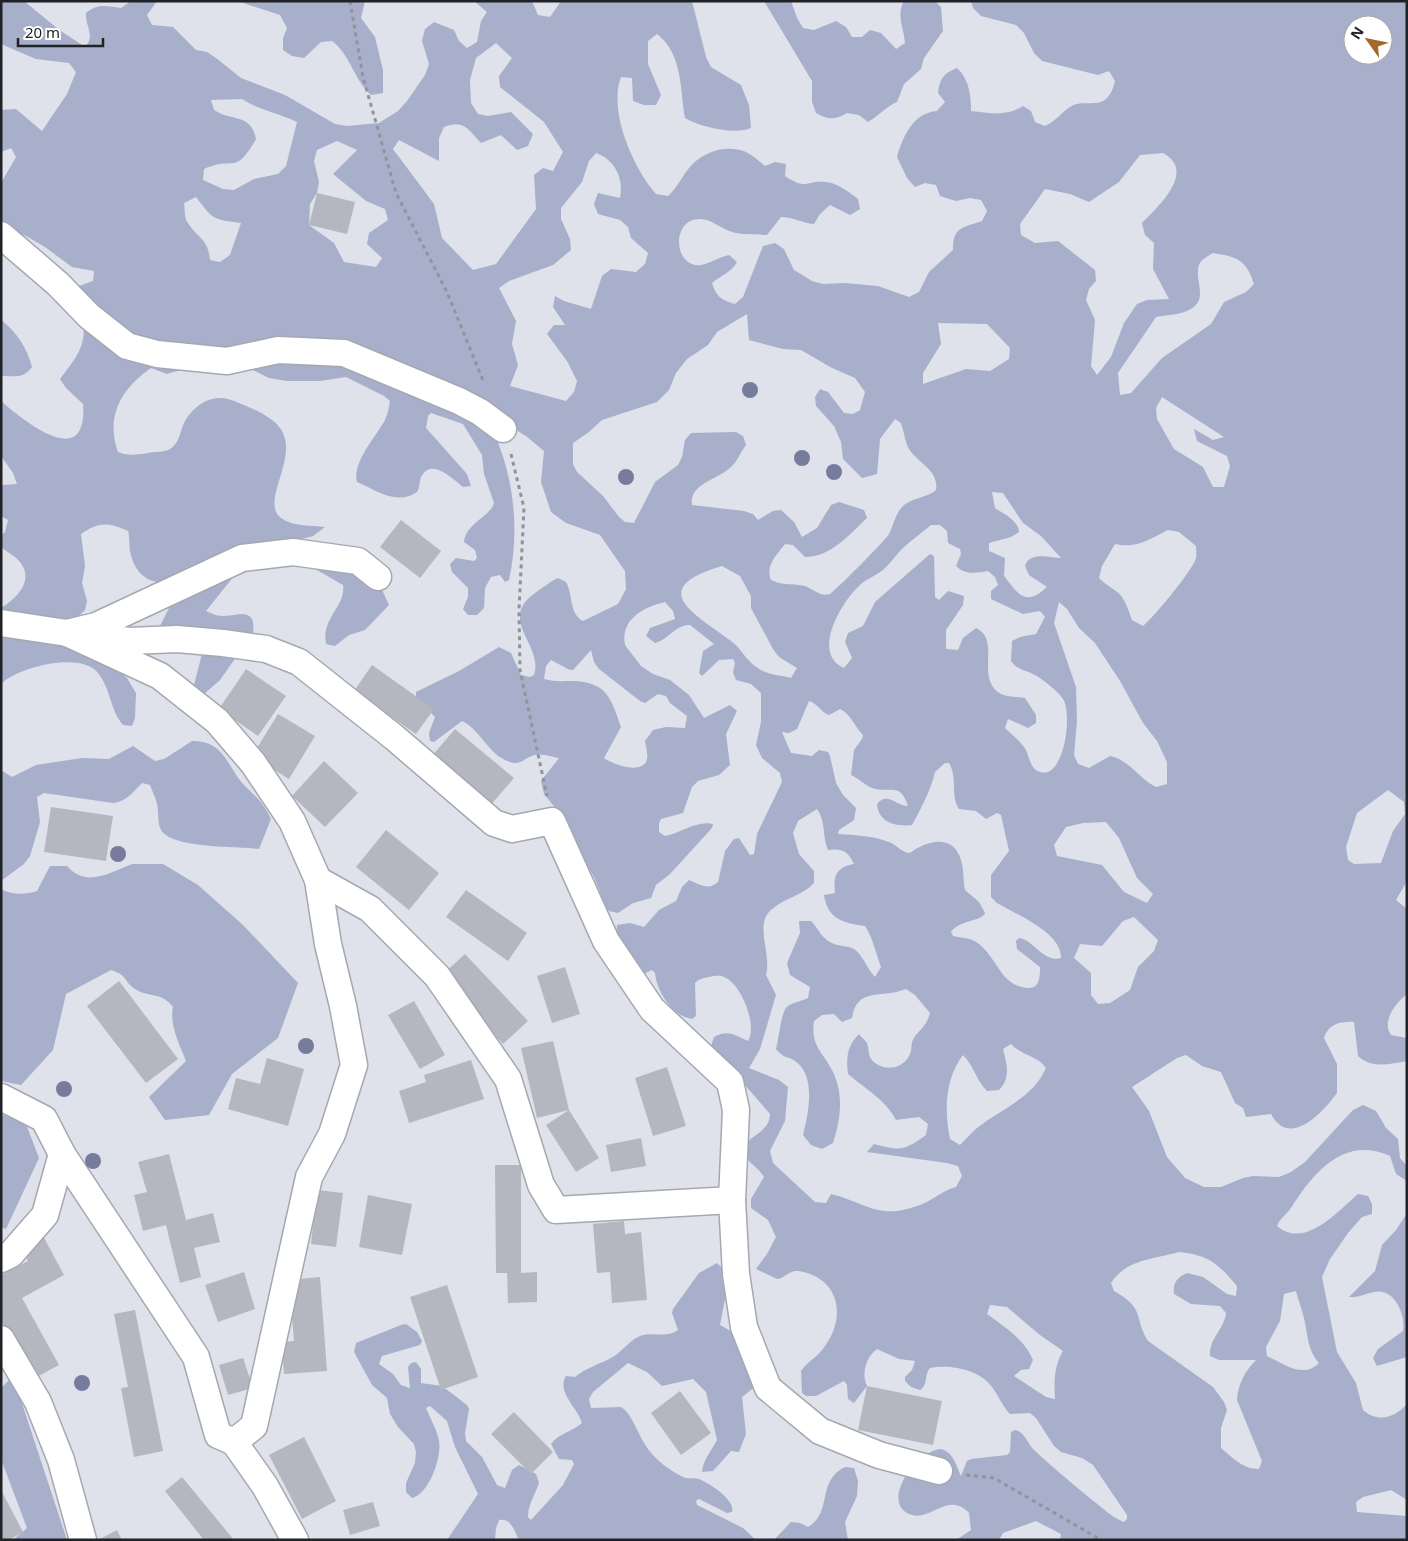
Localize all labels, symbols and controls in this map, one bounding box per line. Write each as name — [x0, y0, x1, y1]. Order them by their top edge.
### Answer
scale bar — [18, 15, 102, 47]
north arrow — [1343, 15, 1393, 65]
text: 20 m — [25, 22, 60, 42]
text: N — [1346, 23, 1368, 43]

